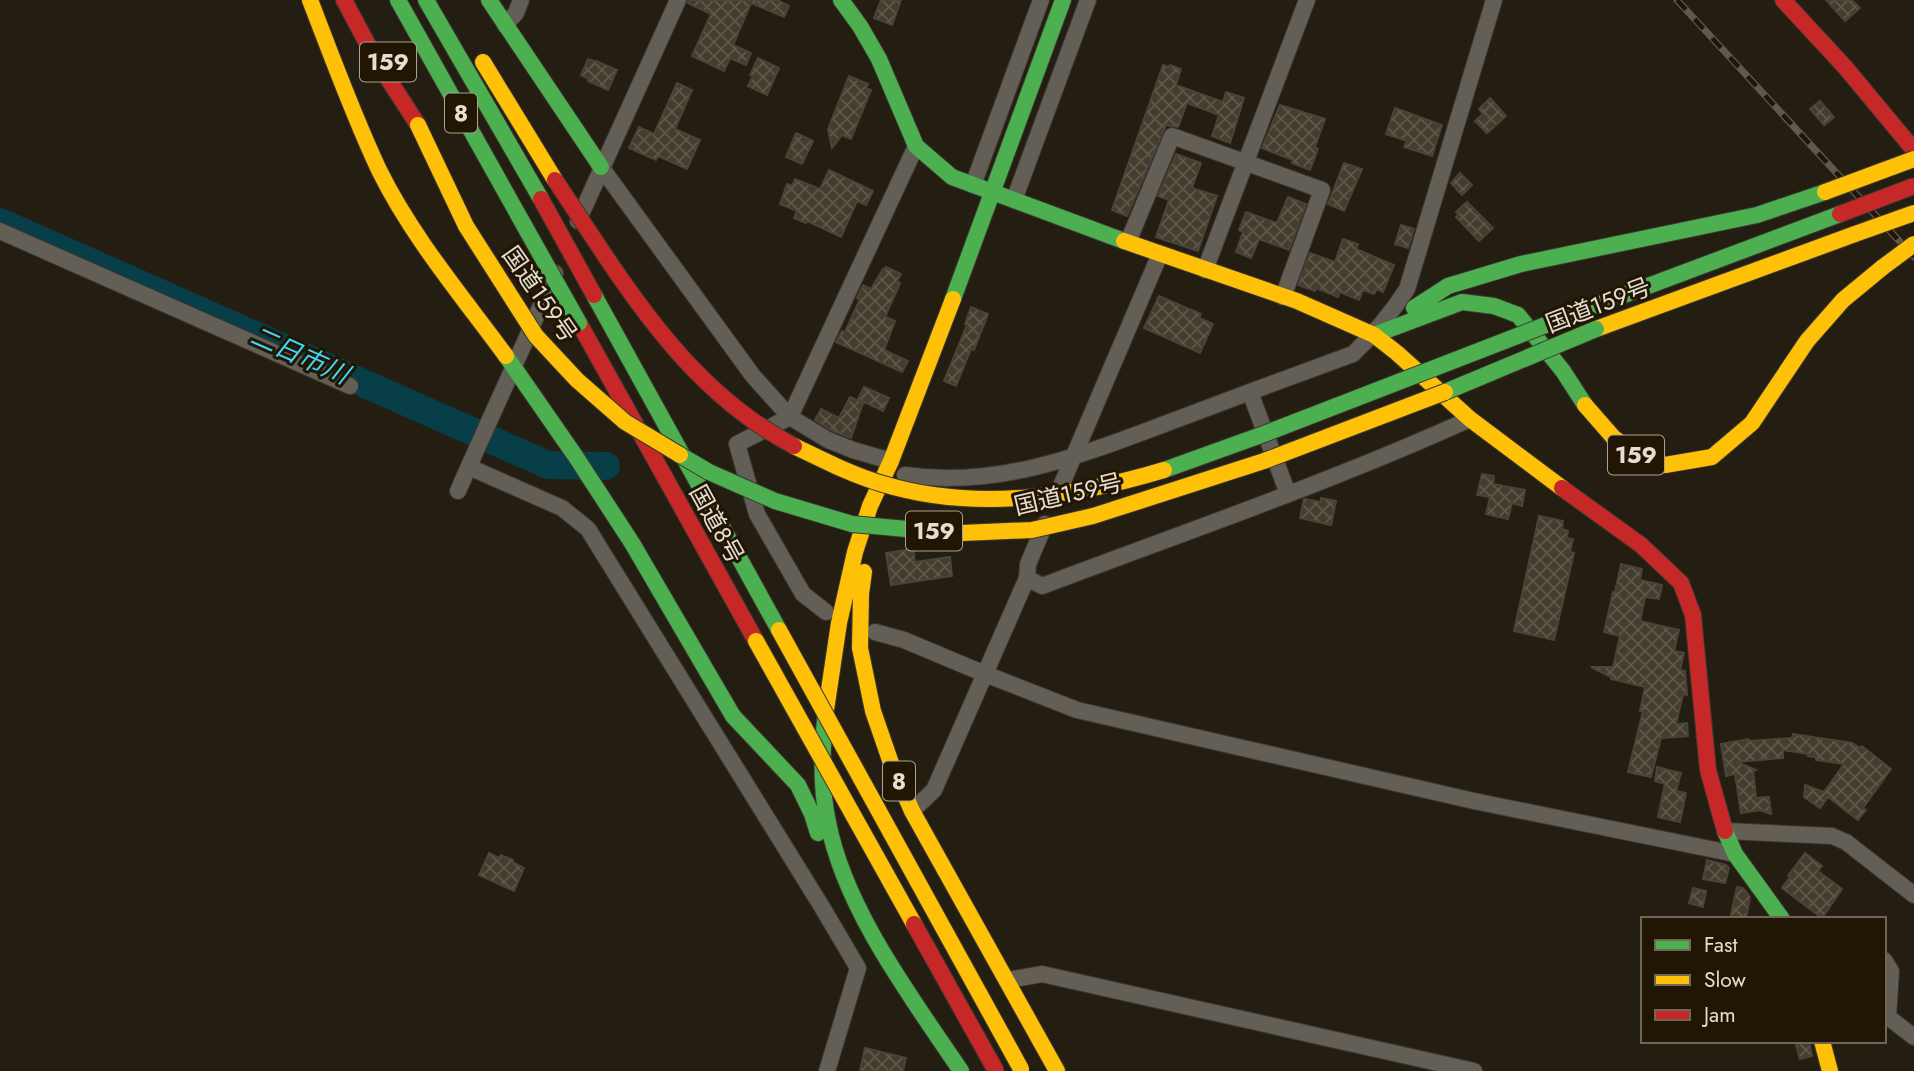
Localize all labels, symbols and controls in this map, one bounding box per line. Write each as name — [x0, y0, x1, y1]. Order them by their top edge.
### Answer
road number: 159 — [360, 43, 416, 82]
road number: 8 — [445, 94, 477, 132]
street label: 国道159号 — [494, 239, 586, 349]
street label: 国道159号 — [1540, 269, 1656, 341]
water label: 二日市川 — [245, 316, 358, 395]
road number: 159 — [1608, 436, 1664, 475]
street label: 国道159号 — [1010, 465, 1126, 523]
street label: 国道8号 — [681, 478, 753, 570]
road number: 159 — [906, 512, 962, 551]
road number: 8 — [883, 762, 915, 800]
legend — [1641, 917, 1886, 1043]
text: Fast — [1704, 930, 1737, 960]
text: Slow — [1704, 965, 1746, 995]
text: Jam — [1701, 1000, 1736, 1030]

